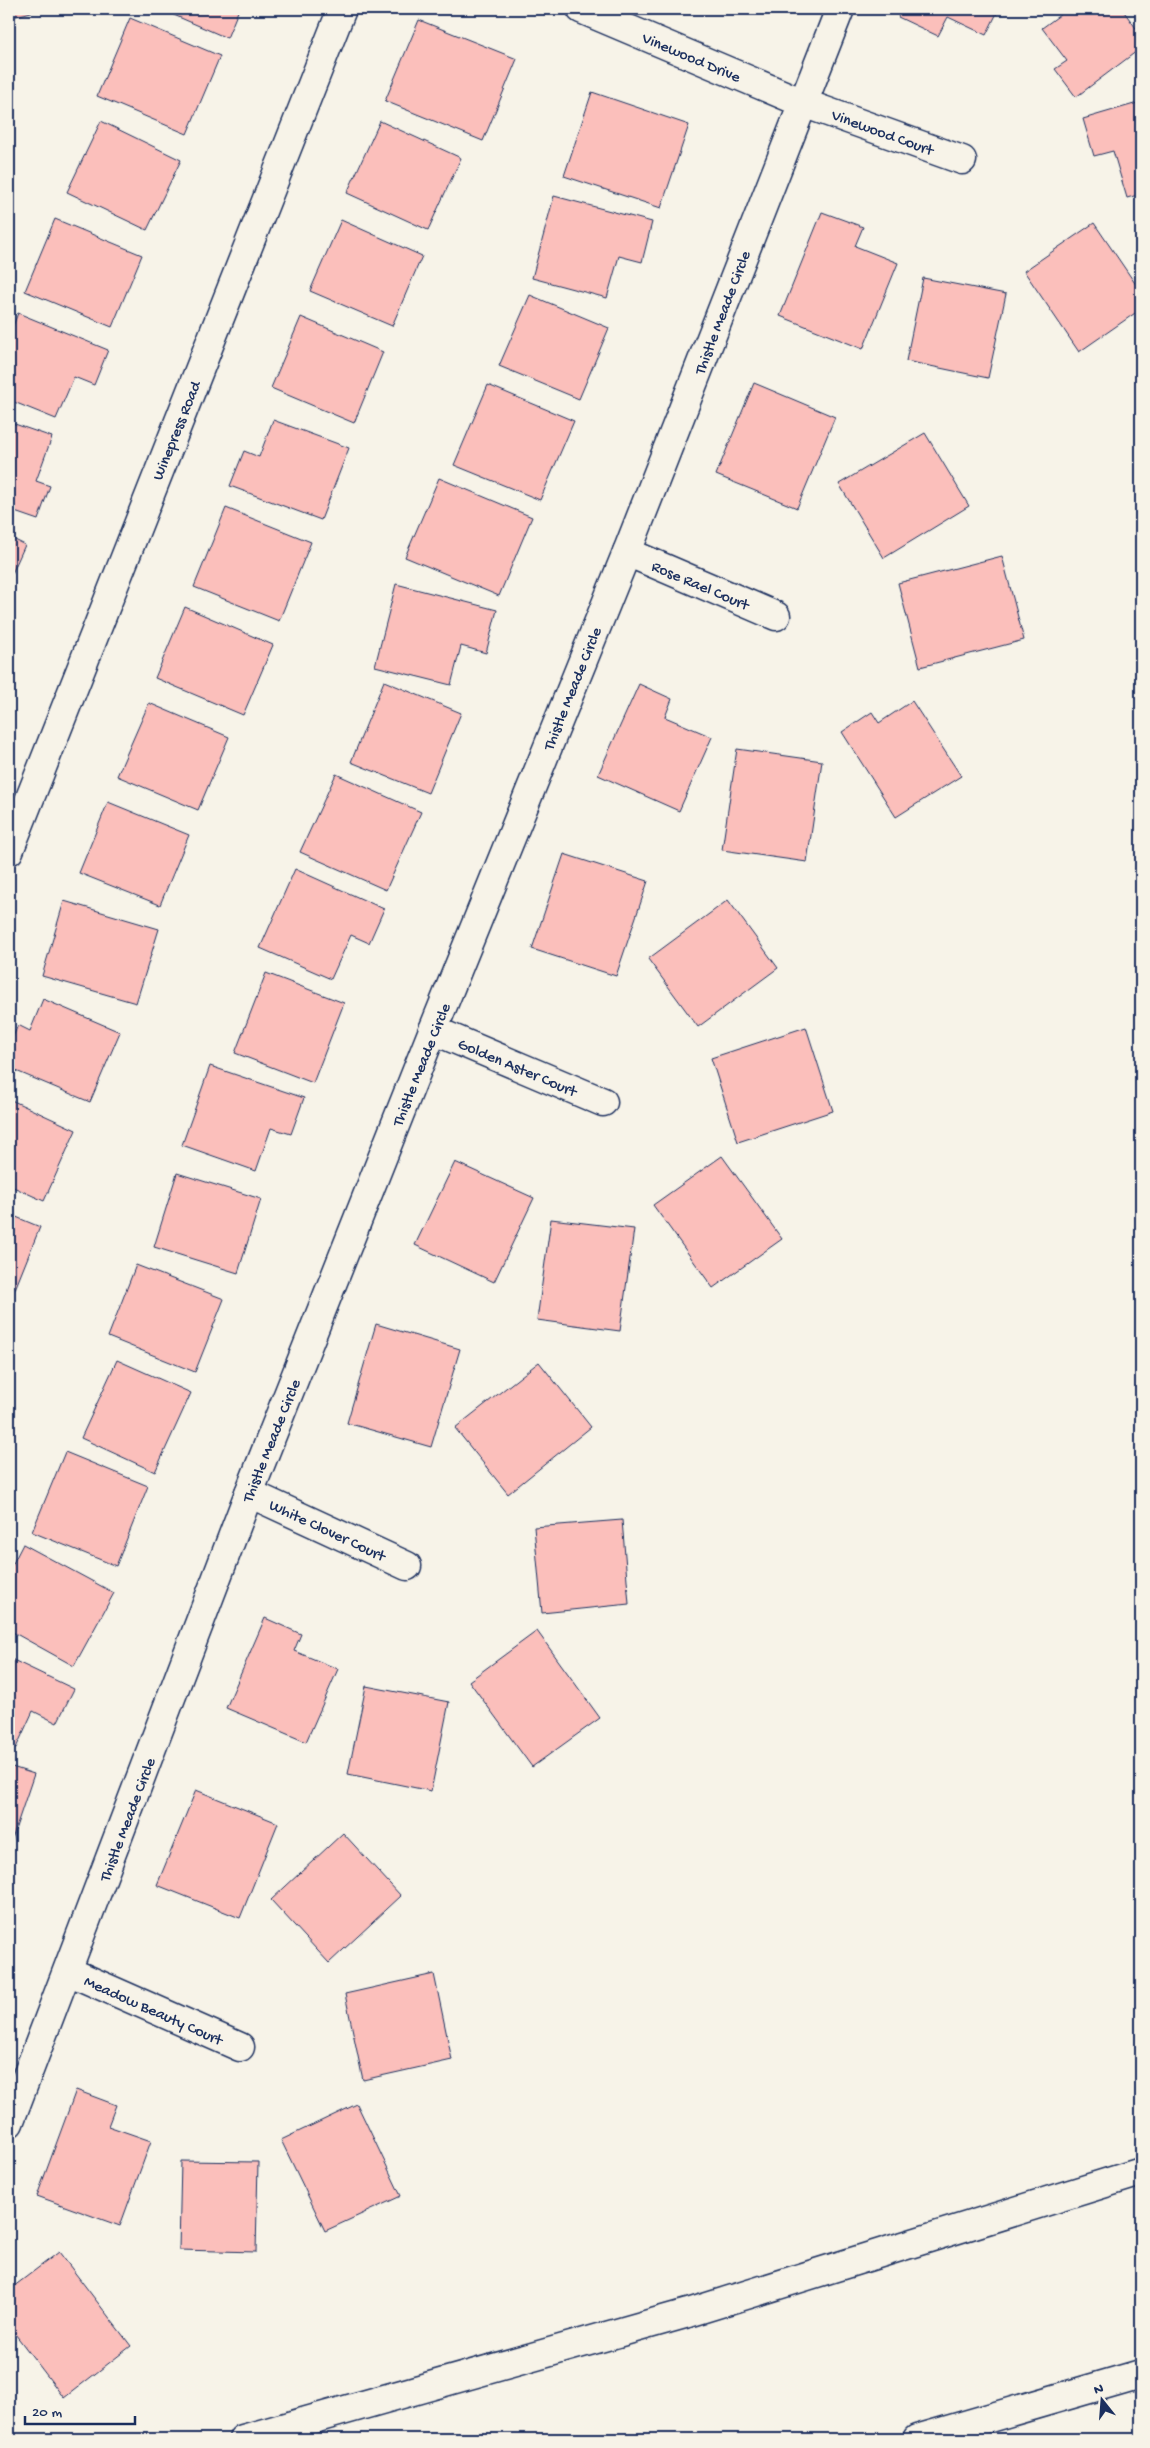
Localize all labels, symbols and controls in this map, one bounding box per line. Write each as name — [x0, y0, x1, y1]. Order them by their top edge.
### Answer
street label: Vinewood Drive — [638, 30, 743, 89]
street label: Vinewood Court — [827, 107, 937, 162]
street label: Thistle Meade Circle — [692, 248, 757, 379]
street label: Winepress Road — [150, 377, 207, 484]
street label: Rose Rael Court — [648, 558, 753, 617]
street label: Thistle Meade Circle — [541, 624, 608, 754]
street label: Thistle Meade Circle — [390, 1000, 457, 1130]
street label: Golden Aster Court — [454, 1036, 580, 1103]
street label: Thistle Meade Circle — [240, 1376, 307, 1506]
street label: White Clover Court — [265, 1497, 389, 1568]
street label: Thistle Meade Circle — [97, 1755, 162, 1886]
street label: Meadow Beauty Court — [80, 1973, 226, 2052]
north arrow — [1078, 2376, 1128, 2426]
text: N — [1092, 2380, 1106, 2399]
scale bar — [25, 2393, 135, 2425]
text: 20 m — [32, 2404, 62, 2422]

